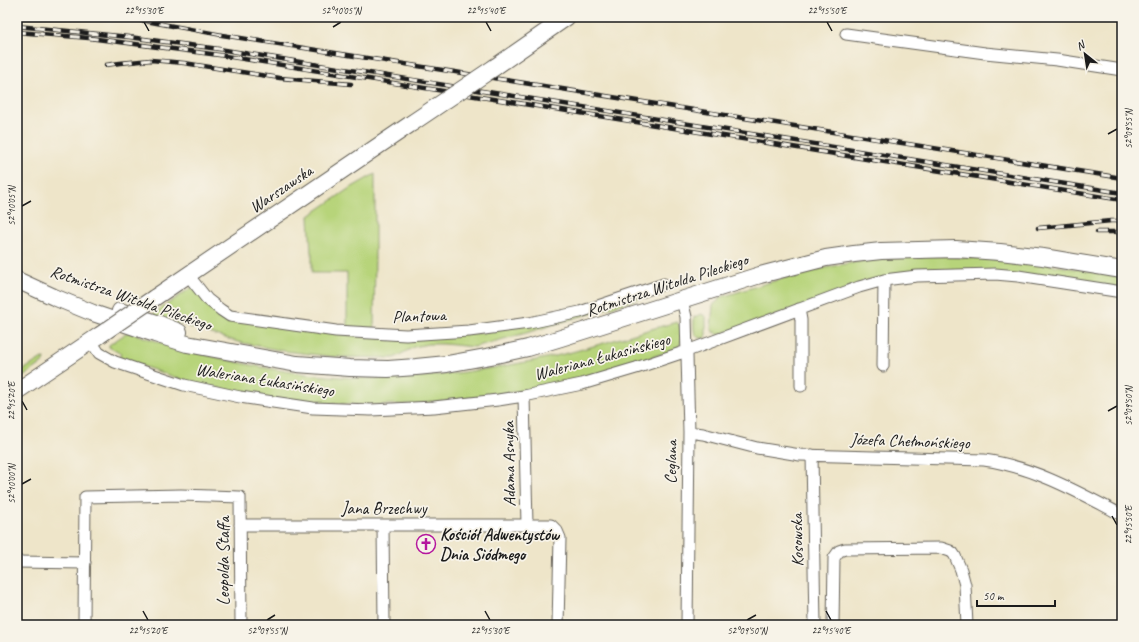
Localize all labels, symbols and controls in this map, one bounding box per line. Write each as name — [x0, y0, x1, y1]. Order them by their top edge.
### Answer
text: 22°15'30"E — [125, 4, 165, 17]
text: 52°10'05"N — [321, 4, 363, 17]
text: 22°15'40"E — [467, 4, 507, 17]
text: 22°15'50"E — [808, 4, 848, 17]
north arrow — [1065, 34, 1105, 74]
text: N — [1074, 36, 1088, 53]
text: 52°09'55"N — [1122, 107, 1135, 149]
street label: Warszawska — [245, 159, 318, 218]
text: 52°10'05"N — [5, 184, 18, 226]
street label: Rotmistrza Witolda Pileckiego — [583, 248, 752, 321]
street label: Rotmistrza Witolda Pileckiego — [48, 261, 216, 336]
street label: Plantowa — [392, 305, 448, 327]
street label: Waleriana Łukasińskiego — [532, 329, 673, 385]
street label: Waleriana Łukasińskiego — [194, 359, 337, 401]
text: 22°15'20"E — [5, 380, 18, 420]
text: 52°09'50"N — [1122, 384, 1135, 426]
street label: Adama Asnyka — [498, 420, 520, 507]
street label: Józefa Chełmońskiego — [849, 428, 971, 454]
street label: Ceglana — [660, 438, 682, 484]
text: 52°10'00"N — [5, 462, 18, 504]
street label: Jana Brzechwy — [340, 498, 428, 519]
text: 22°15'50"E — [1122, 504, 1135, 544]
street label: Kosowska — [786, 511, 808, 567]
street label: Leopolda Staffa — [213, 515, 234, 605]
place label: Kościół Adwentystów Dnia Siódmego — [440, 524, 561, 565]
church icon: Kościół Adwentystów Dnia Siódmego — [415, 533, 437, 555]
scale bar — [977, 582, 1055, 608]
text: 50 m — [983, 588, 1005, 604]
text: 22°15'20"E — [129, 624, 169, 637]
text: 52°09'55"N — [247, 624, 289, 637]
text: 22°15'30"E — [471, 624, 511, 637]
text: 52°09'50"N — [727, 624, 769, 637]
text: 22°15'40"E — [812, 624, 852, 637]

